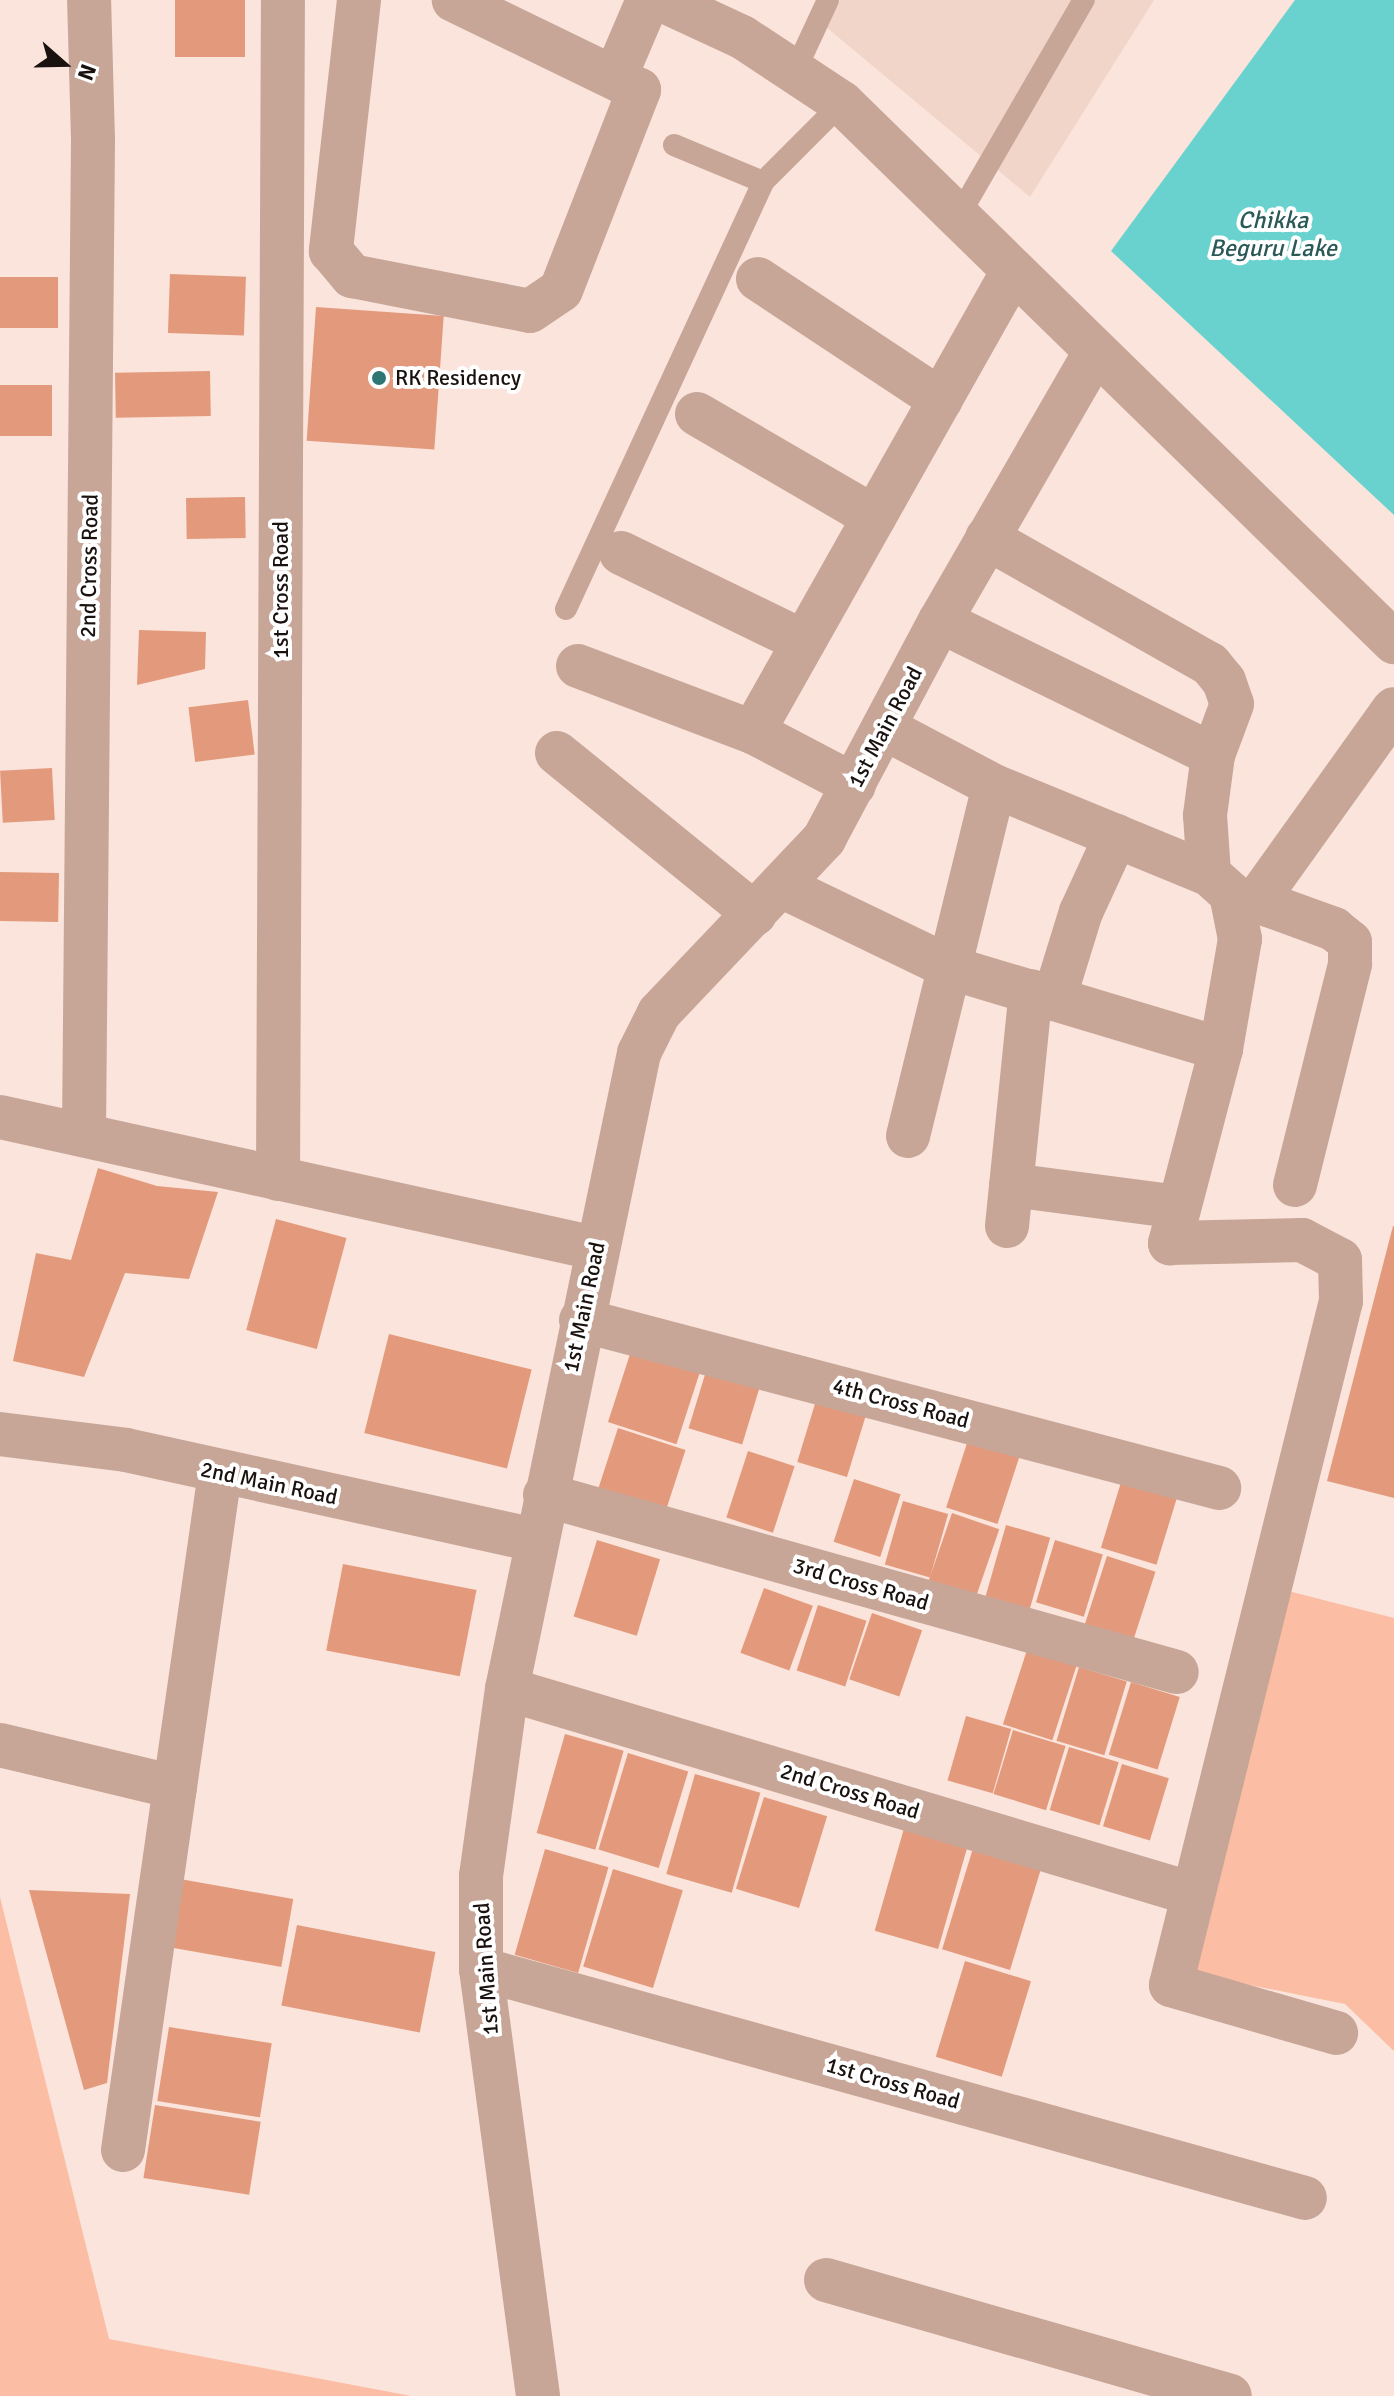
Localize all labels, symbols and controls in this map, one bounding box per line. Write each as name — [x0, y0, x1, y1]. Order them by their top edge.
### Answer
north arrow — [24, 24, 104, 104]
text: N — [72, 61, 102, 84]
water label: Chikka Beguru Lake — [1209, 207, 1337, 263]
place label: RK Residency — [395, 365, 521, 391]
marker: RK Residency — [370, 369, 388, 387]
street label: 2nd Cross Road — [75, 494, 103, 638]
street label: 1st Cross Road — [268, 521, 294, 659]
street label: 1st Main Road — [842, 662, 928, 792]
street label: 1st Main Road — [557, 1239, 611, 1375]
street label: 4th Cross Road — [830, 1372, 972, 1434]
street label: 2nd Main Road — [198, 1456, 340, 1510]
street label: 3rd Cross Road — [790, 1552, 932, 1616]
street label: 2nd Cross Road — [777, 1757, 923, 1825]
street label: 1st Main Road — [468, 1902, 504, 2036]
street label: 1st Cross Road — [823, 2051, 963, 2115]

